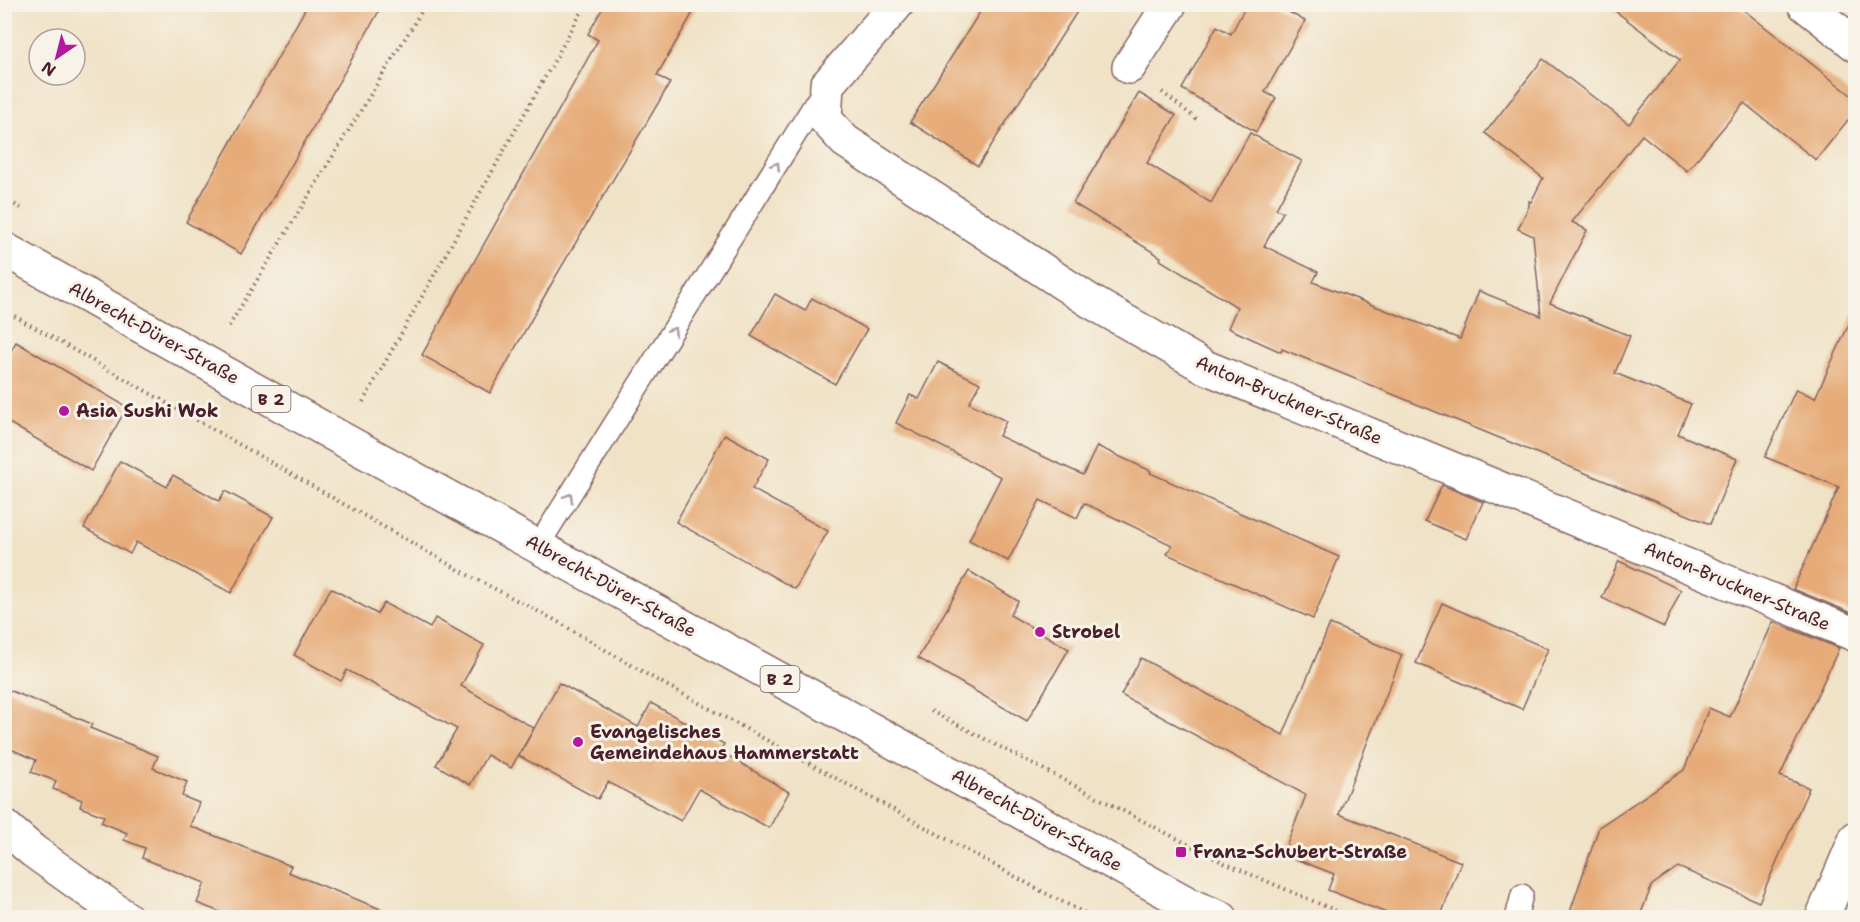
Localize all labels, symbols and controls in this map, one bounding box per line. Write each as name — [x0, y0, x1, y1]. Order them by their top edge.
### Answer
north arrow — [27, 27, 87, 87]
text: N — [37, 57, 60, 81]
one-way arrow — [768, 162, 780, 172]
street label: Albrecht-Dürer-Straße — [64, 276, 244, 390]
one-way arrow — [665, 327, 677, 337]
street label: Anton-Bruckner-Straße — [1192, 350, 1386, 450]
road number: B 2 — [252, 386, 290, 412]
place label: Asia Sushi Wok — [76, 399, 218, 423]
marker: Asia Sushi Wok — [57, 404, 71, 418]
one-way arrow — [562, 492, 573, 503]
street label: Albrecht-Dürer-Straße — [521, 529, 701, 643]
street label: Anton-Bruckner-Straße — [1640, 536, 1834, 636]
place label: Strobel — [1052, 620, 1120, 644]
marker: Strobel — [1033, 625, 1047, 639]
road number: B 2 — [760, 666, 800, 692]
place label: Evangelisches Gemeindehaus Hammerstatt — [590, 720, 859, 765]
marker: Evangelisches Gemeindehaus Hammerstatt — [571, 735, 585, 749]
street label: Albrecht-Dürer-Straße — [947, 763, 1127, 877]
place label: Franz-Schubert-Straße — [1193, 840, 1407, 864]
marker: Franz-Schubert-Straße — [1174, 845, 1188, 859]

